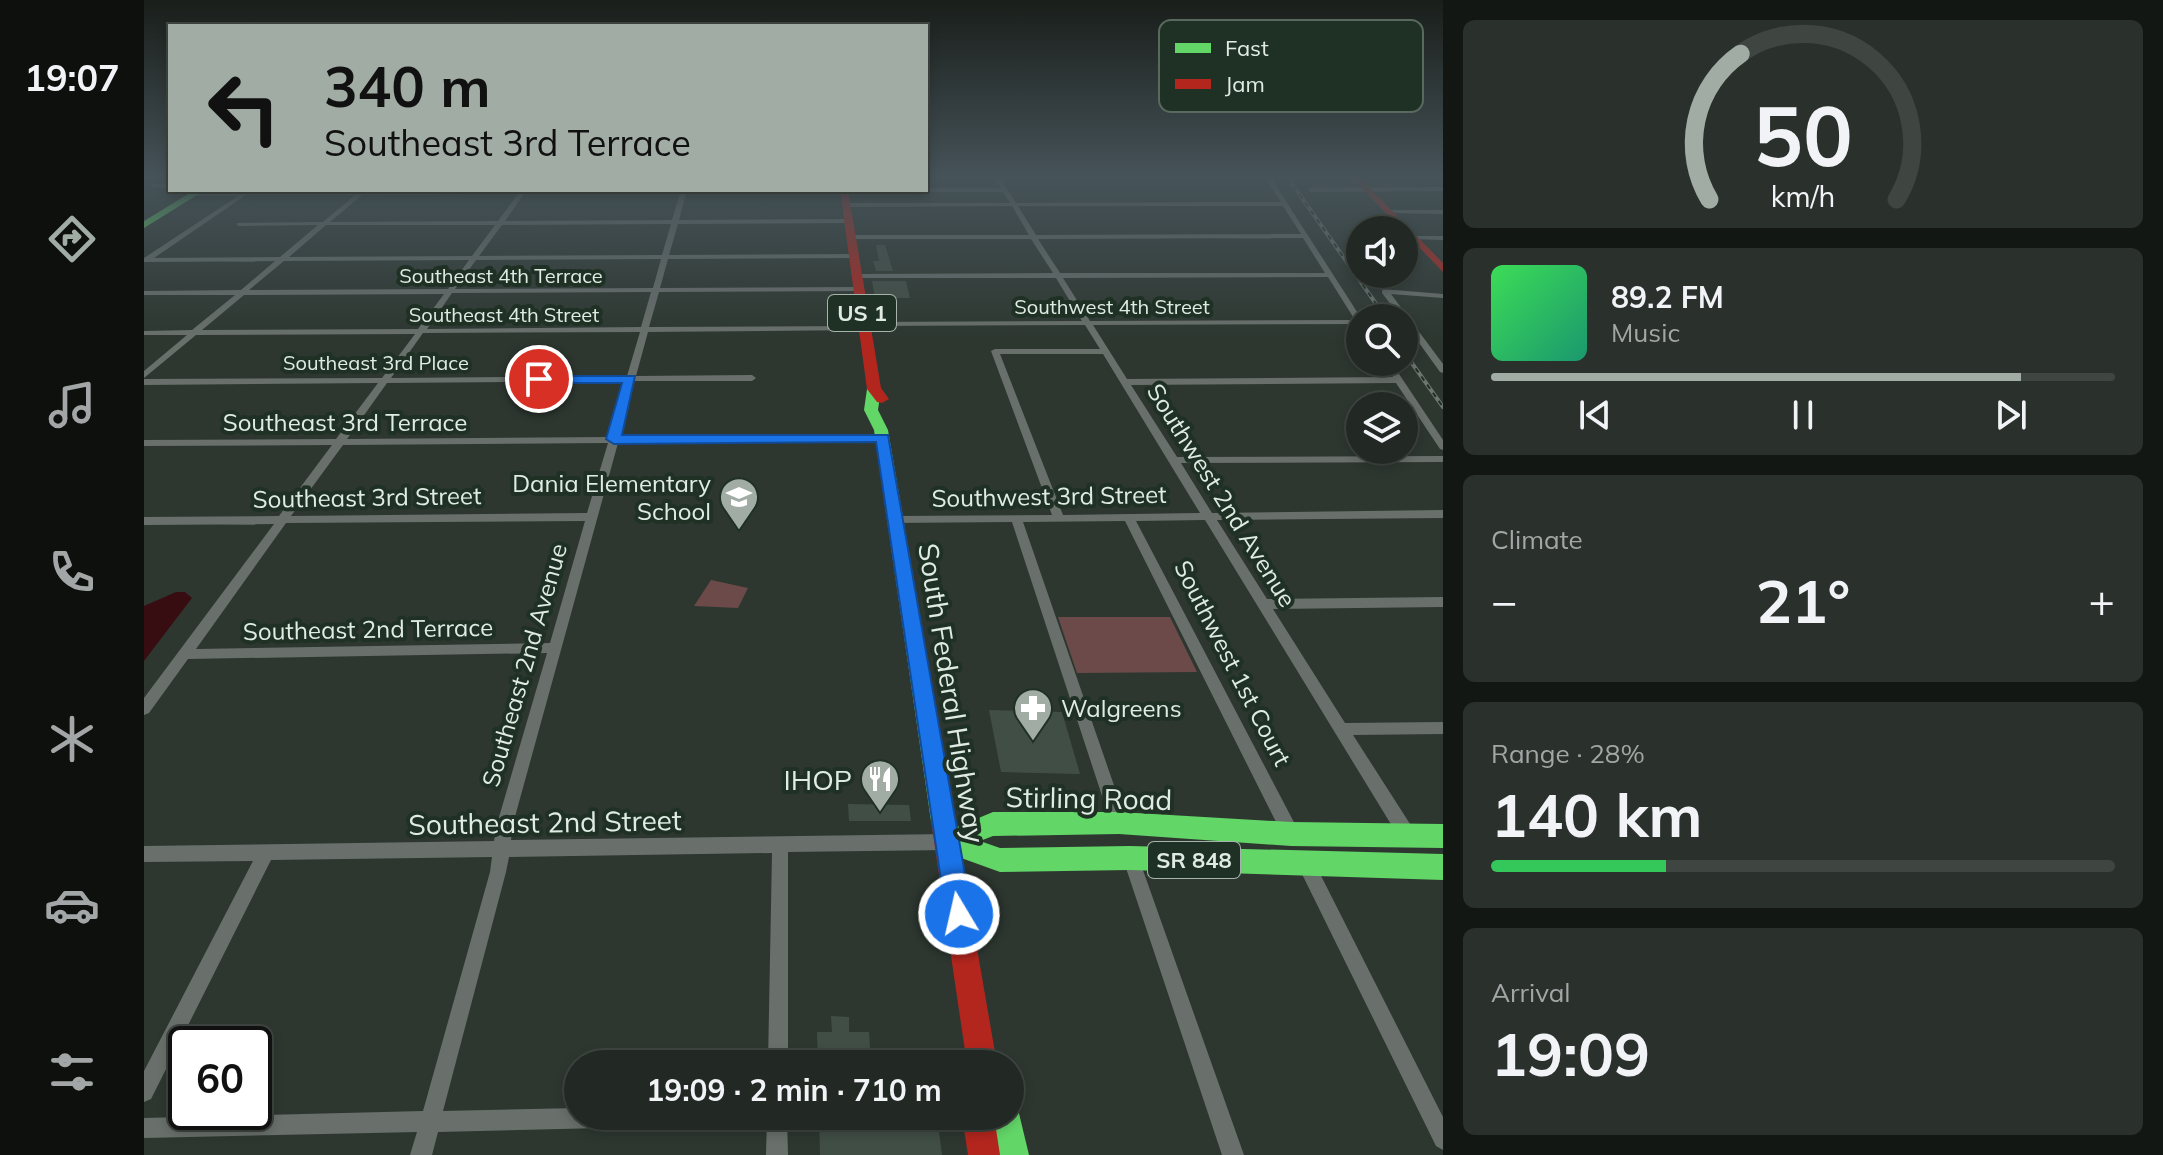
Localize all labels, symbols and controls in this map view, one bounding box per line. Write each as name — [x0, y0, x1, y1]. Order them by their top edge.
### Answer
legend — [1159, 20, 1423, 112]
text: Fast — [1225, 34, 1269, 62]
text: 340 m — [324, 51, 491, 121]
text: 19:07 — [24, 55, 120, 100]
icon: left — [192, 56, 296, 160]
text: Jam — [1225, 70, 1265, 98]
text: 50 — [1753, 82, 1853, 187]
text: Southeast 3rd Terrace — [324, 120, 691, 165]
text: km/h — [1771, 178, 1835, 214]
icon: directions — [44, 211, 100, 267]
map controls — [1346, 216, 1418, 464]
button: sound — [1346, 216, 1418, 288]
street label: Southeast 4th Terrace — [399, 263, 603, 288]
text: 89.2 FM — [1611, 278, 1724, 316]
street label: Southwest 4th Street — [1014, 294, 1210, 319]
road number: US 1 — [828, 295, 896, 331]
street label: Southeast 4th Street — [409, 302, 599, 327]
button: search — [1346, 304, 1418, 376]
text: Music — [1611, 316, 1680, 349]
pin — [505, 345, 573, 413]
street label: Southeast 3rd Place — [283, 350, 469, 375]
icon: arrive — [517, 357, 561, 401]
icon: music — [44, 377, 100, 433]
street label: Southwest 2nd Avenue — [1141, 378, 1303, 612]
button: layers — [1346, 392, 1418, 464]
icon: previous — [1573, 393, 1617, 437]
icon: pause — [1781, 393, 1825, 437]
icon: next — [1989, 393, 2033, 437]
street label: Southeast 3rd Terrace — [223, 407, 467, 437]
place label: Dania Elementary School — [512, 468, 711, 526]
school or university icon: Dania Elementary School — [718, 476, 760, 531]
street label: Southwest 3rd Street — [931, 479, 1167, 513]
street label: Southeast 3rd Street — [252, 480, 482, 514]
text: Climate — [1491, 523, 1583, 556]
street label: Southeast 2nd Avenue — [475, 540, 573, 790]
street label: South Federal Highway — [911, 541, 993, 846]
icon: phone — [44, 544, 100, 600]
street label: Southwest 1st Court — [1168, 555, 1298, 771]
text: 21° — [1756, 563, 1850, 638]
text: − — [1491, 573, 1517, 628]
text: + — [2089, 573, 2115, 628]
street label: Southeast 2nd Terrace — [243, 612, 493, 646]
pharmacy icon: Walgreens — [1012, 687, 1054, 742]
place label: Walgreens — [1061, 693, 1182, 723]
icon: climate — [44, 711, 100, 767]
text: Range · 28% — [1491, 737, 1645, 770]
restaurant icon: IHOP — [859, 758, 901, 813]
place label: IHOP — [783, 762, 852, 797]
text: 140 km — [1491, 777, 1703, 852]
street label: Stirling Road — [1005, 779, 1173, 817]
street label: Southeast 2nd Street — [408, 802, 682, 842]
road number: SR 848 — [1148, 842, 1240, 878]
position arrow — [917, 872, 1001, 956]
icon: car — [44, 877, 100, 933]
text: Arrival — [1491, 976, 1571, 1009]
text: 19:09 — [1491, 1016, 1650, 1091]
speed limit sign: 60 — [168, 1026, 272, 1130]
icon: filters — [44, 1044, 100, 1100]
text: 19:09 · 2 min · 710 m — [646, 1071, 942, 1109]

